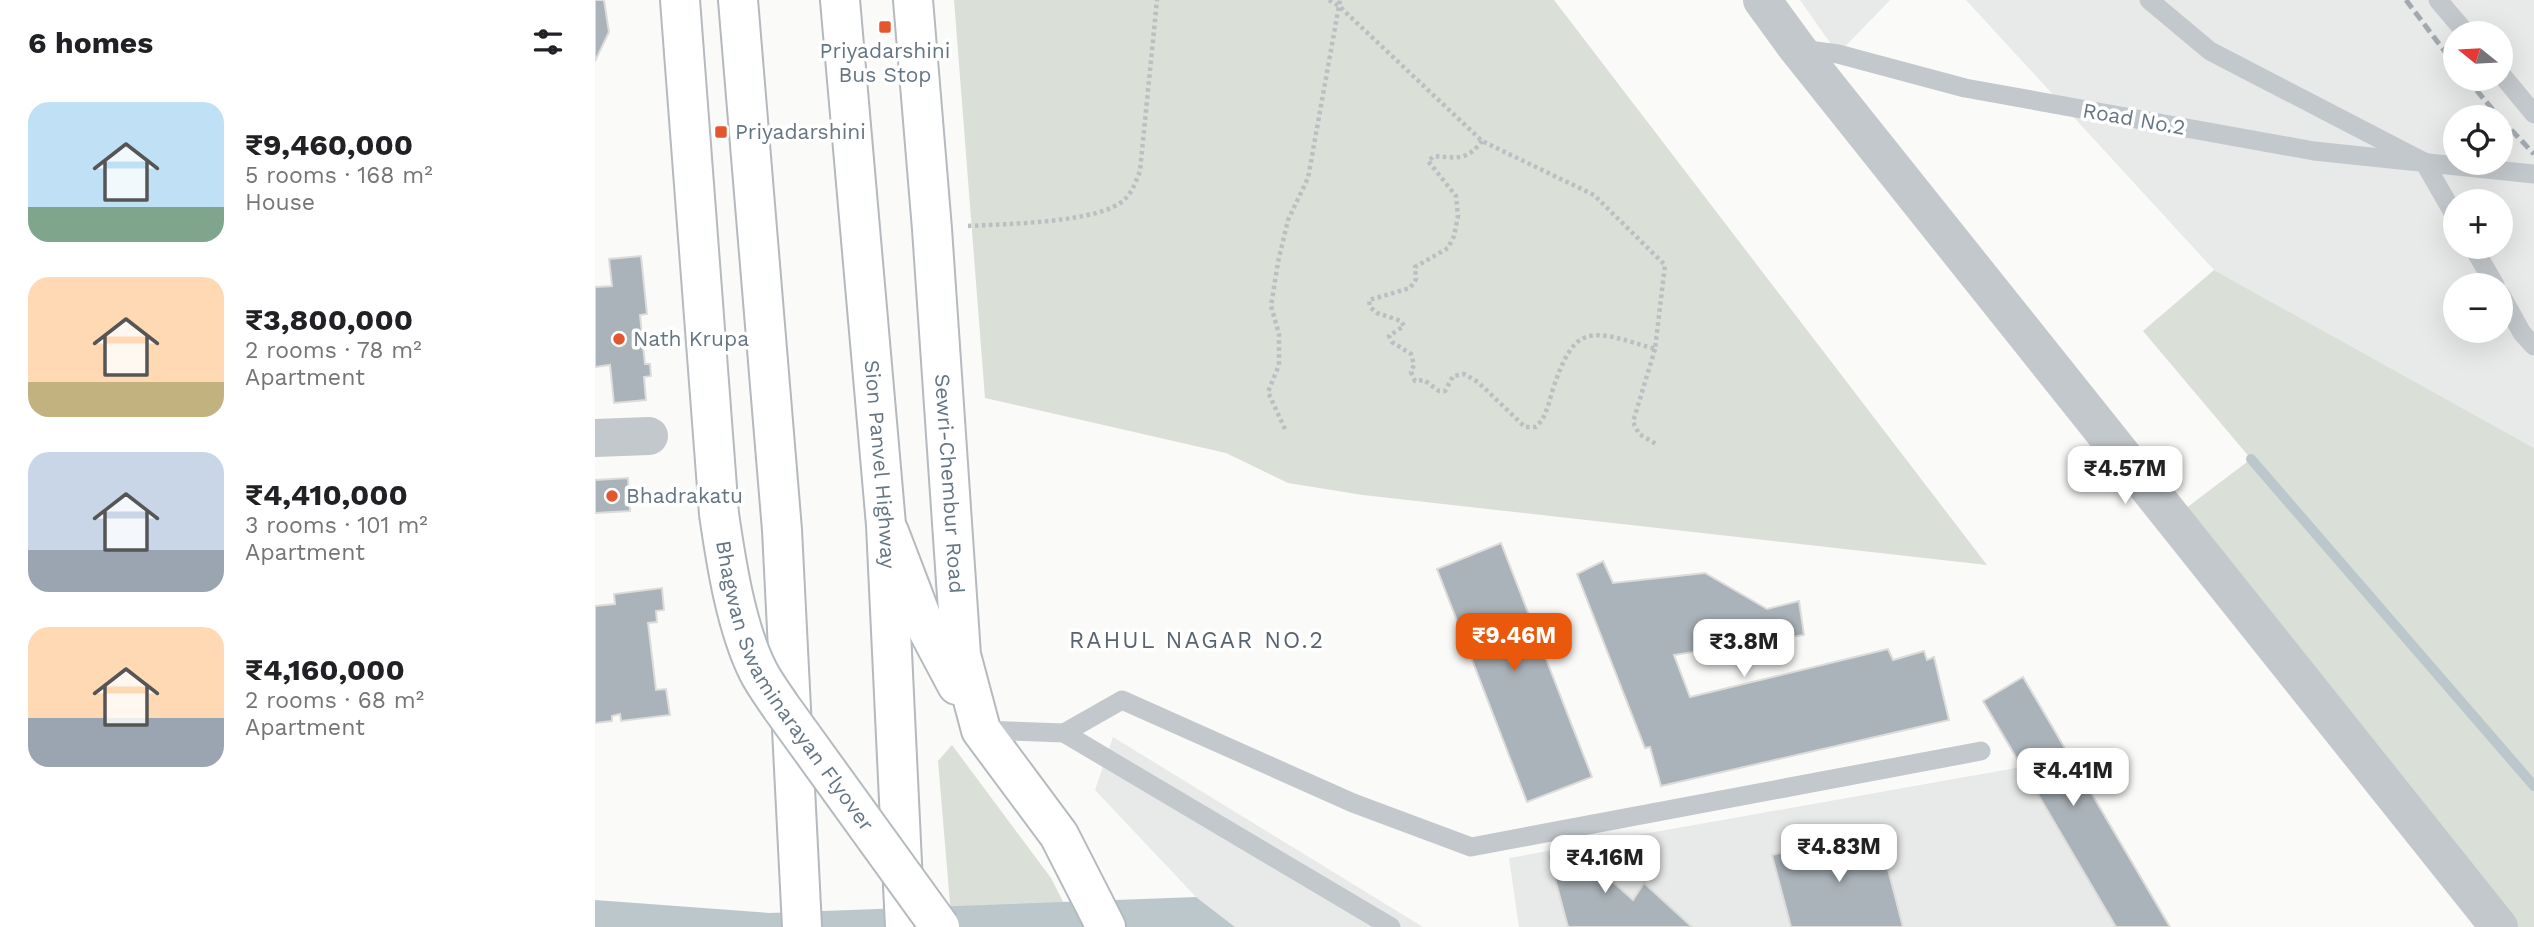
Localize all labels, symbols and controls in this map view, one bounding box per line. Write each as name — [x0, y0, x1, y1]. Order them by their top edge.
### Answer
marker: Priyadarshini Bus Stop — [877, 19, 893, 35]
north arrow — [2443, 21, 2513, 91]
map controls — [2443, 21, 2513, 343]
icon: filters — [529, 23, 567, 61]
text: 6 homes — [28, 25, 153, 60]
place label: Priyadarshini Bus Stop — [820, 38, 950, 87]
street label: Road No.2 — [2081, 97, 2187, 140]
button: locate — [2443, 105, 2513, 175]
place label: Priyadarshini — [735, 119, 866, 144]
marker: Priyadarshini — [713, 124, 729, 140]
text: ₹9,460,000 — [245, 127, 413, 162]
icon: home — [84, 130, 168, 214]
text: 5 rooms · 168 m² — [245, 162, 433, 189]
text: House — [245, 189, 315, 216]
button: + — [2443, 189, 2513, 259]
button: − — [2443, 273, 2513, 343]
text: ₹3,800,000 — [245, 302, 413, 337]
icon: home — [84, 305, 168, 389]
place label: Nath Krupa — [633, 326, 749, 351]
marker: Nath Krupa — [611, 331, 627, 347]
text: 2 rooms · 78 m² — [245, 337, 422, 364]
street label: Sion Panvel Highway — [860, 359, 901, 569]
text: Apartment — [245, 364, 365, 391]
street label: Sewri-Chembur Road — [930, 373, 970, 594]
pin: ₹4.57M — [2068, 447, 2182, 506]
text: ₹4.57M — [2084, 455, 2166, 482]
text: ₹4,410,000 — [245, 477, 408, 512]
icon: home — [84, 480, 168, 564]
place label: Bhadrakatu — [626, 483, 743, 508]
marker: Bhadrakatu — [604, 488, 620, 504]
text: 3 rooms · 101 m² — [245, 512, 428, 539]
street label: Bhagwan Swaminarayan Flyover — [711, 538, 880, 836]
text: Apartment — [245, 539, 365, 566]
pin: ₹9.46M — [1457, 614, 1571, 673]
pin: ₹3.8M — [1695, 620, 1793, 679]
text: ₹9.46M — [1472, 622, 1556, 649]
district label: RAHUL NAGAR NO.2 — [1069, 627, 1325, 654]
text: ₹3.8M — [1709, 628, 1779, 655]
text: ₹4,160,000 — [245, 652, 405, 687]
icon: home — [84, 655, 168, 739]
text: 2 rooms · 68 m² — [245, 687, 424, 714]
text: Apartment — [245, 714, 365, 741]
pin: ₹4.41M — [2016, 748, 2130, 808]
text: ₹4.41M — [2033, 757, 2113, 784]
pin: ₹4.83M — [1782, 824, 1896, 884]
text: ₹4.83M — [1797, 833, 1881, 860]
pin: ₹4.16M — [1548, 836, 1662, 895]
text: ₹4.16M — [1566, 844, 1644, 871]

